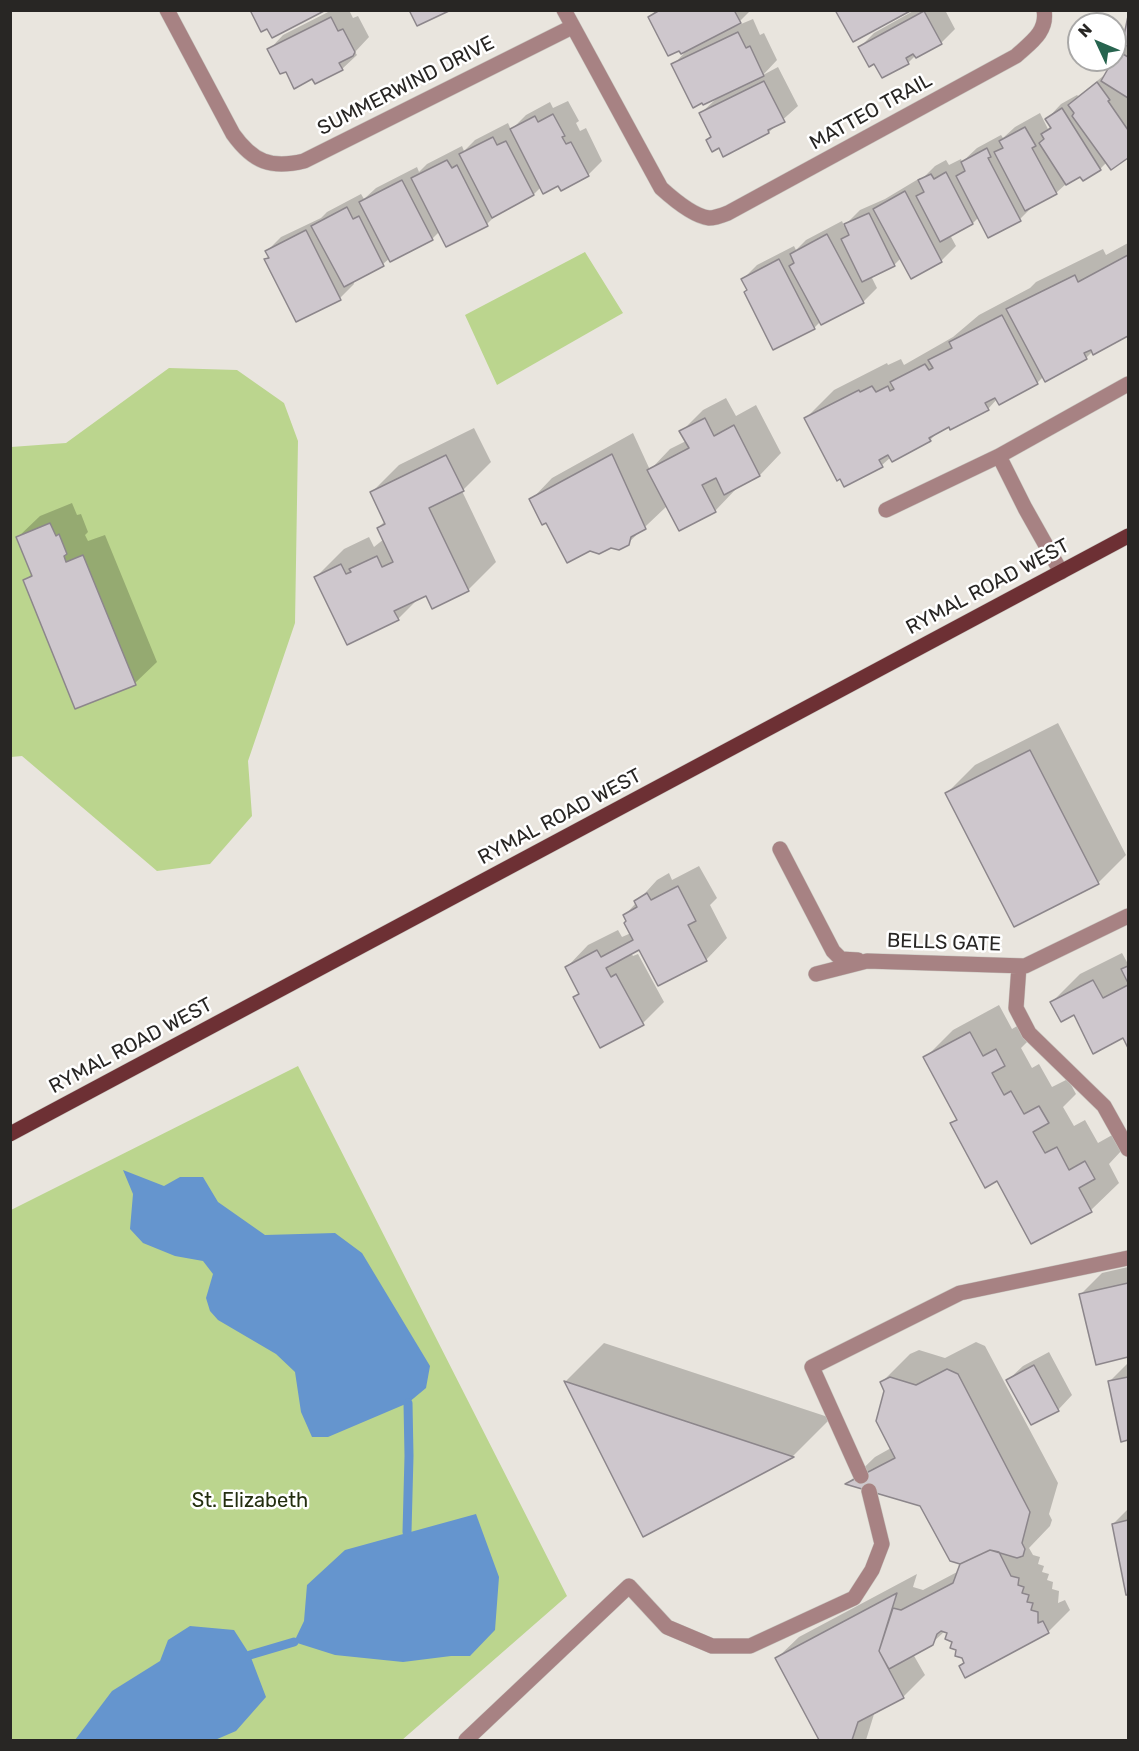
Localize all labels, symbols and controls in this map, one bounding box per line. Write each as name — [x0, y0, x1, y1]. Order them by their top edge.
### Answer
north arrow — [1067, 12, 1127, 72]
text: N — [1074, 20, 1096, 41]
street label: SUMMERWIND DRIVE — [314, 31, 498, 141]
street label: MATTEO TRAIL — [806, 68, 936, 156]
street label: RYMAL ROAD WEST — [902, 534, 1074, 640]
street label: RYMAL ROAD WEST — [474, 764, 646, 870]
street label: BELLS GATE — [886, 929, 1002, 957]
street label: RYMAL ROAD WEST — [45, 993, 217, 1099]
park label: St. Elizabeth — [192, 1489, 308, 1513]

